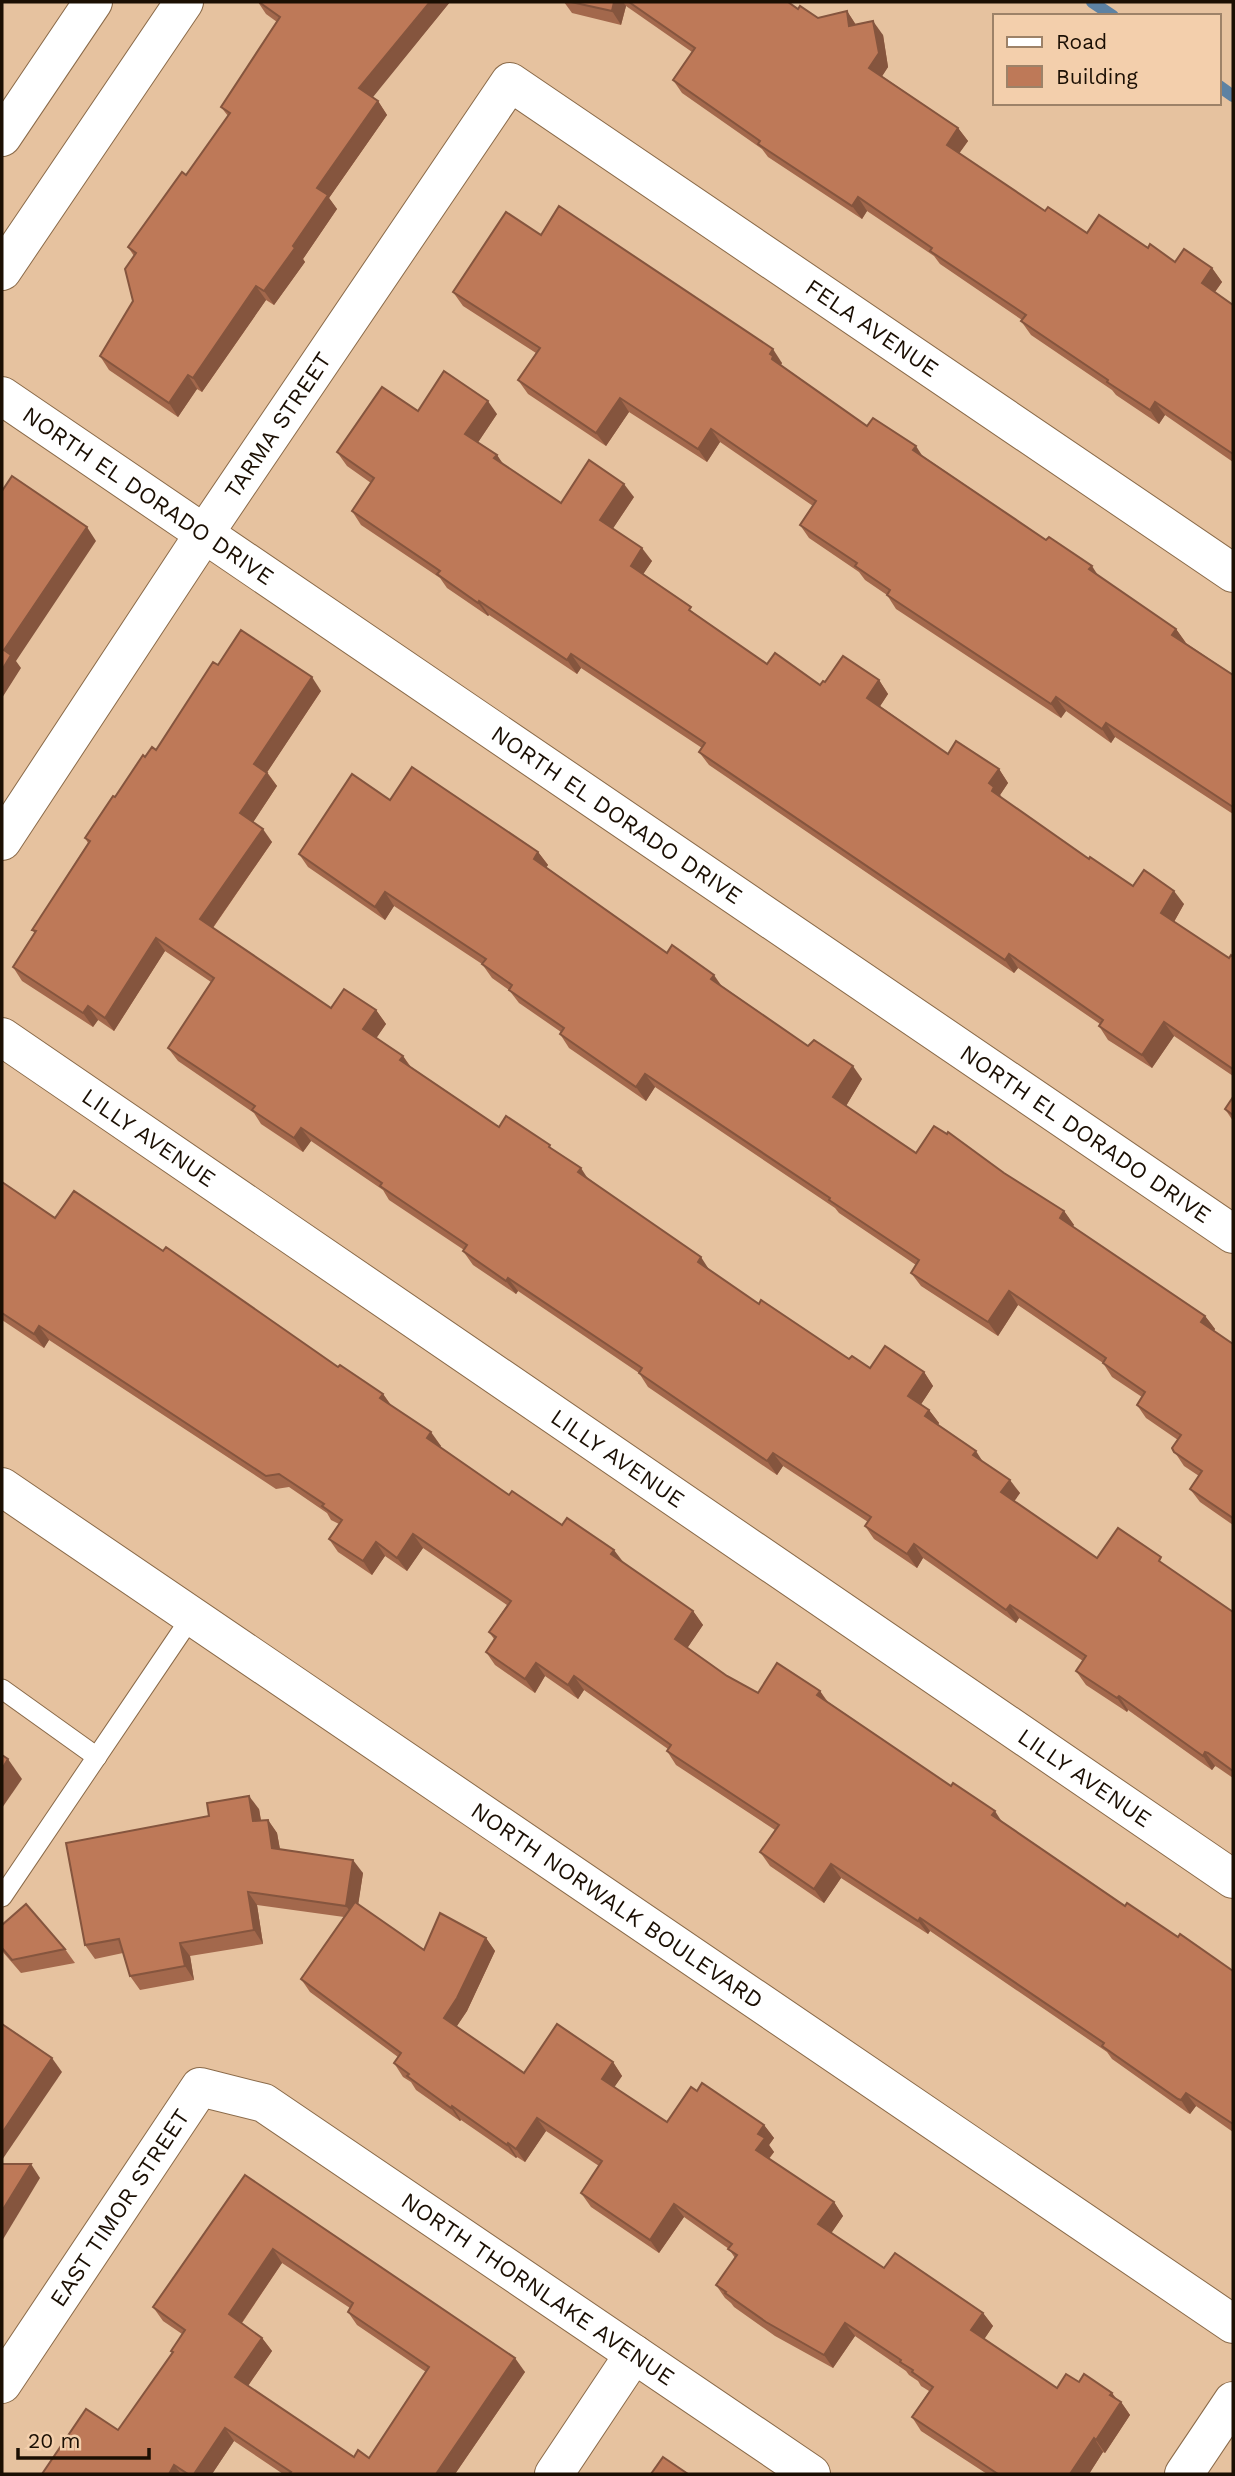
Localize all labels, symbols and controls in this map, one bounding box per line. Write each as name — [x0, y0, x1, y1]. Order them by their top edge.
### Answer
legend — [993, 14, 1221, 105]
text: Road — [1056, 29, 1107, 54]
text: Building — [1056, 64, 1138, 89]
street label: FELA AVENUE — [800, 273, 944, 383]
street label: TARMA STREET — [219, 347, 337, 503]
street label: NORTH EL DORADO DRIVE — [18, 401, 279, 590]
street label: NORTH EL DORADO DRIVE — [486, 720, 748, 910]
street label: NORTH EL DORADO DRIVE — [955, 1039, 1216, 1229]
street label: LILLY AVENUE — [77, 1082, 221, 1193]
street label: LILLY AVENUE — [546, 1403, 690, 1513]
street label: LILLY AVENUE — [1013, 1723, 1157, 1833]
street label: NORTH NORWALK BOULEVARD — [466, 1797, 768, 2014]
street label: EAST TIMOR STREET — [44, 2104, 195, 2311]
street label: NORTH THORNLAKE AVENUE — [396, 2187, 680, 2391]
scale bar — [18, 2416, 149, 2460]
text: 20 m — [28, 2428, 80, 2453]

